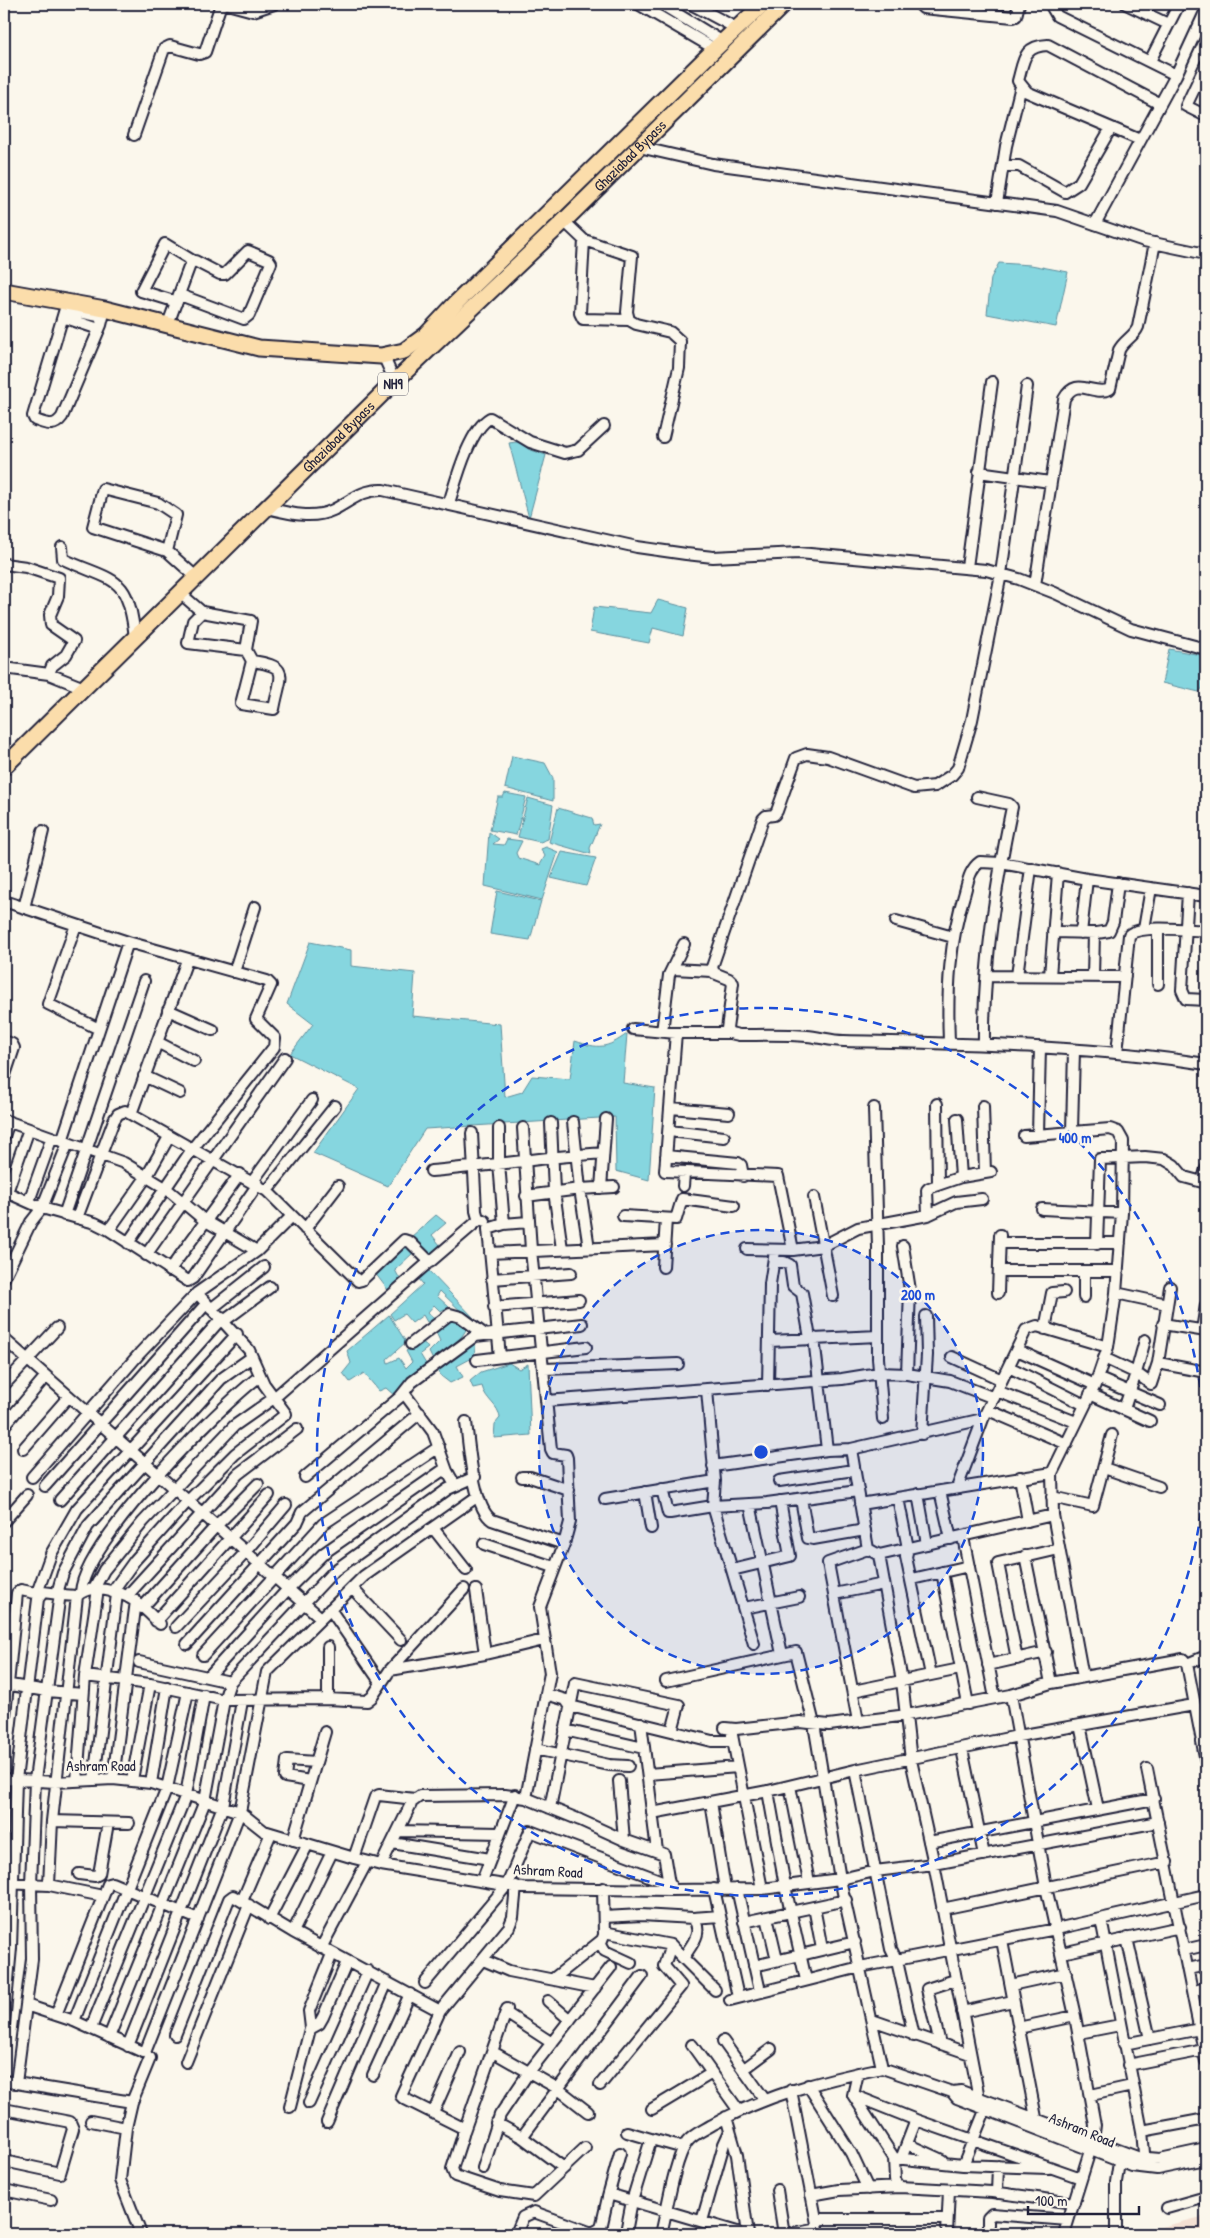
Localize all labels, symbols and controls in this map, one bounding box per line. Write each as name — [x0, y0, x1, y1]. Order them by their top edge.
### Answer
street label: Ghaziabad Bypass — [589, 115, 671, 196]
road number: NH9 — [378, 372, 408, 396]
street label: Ghaziabad Bypass — [297, 396, 379, 477]
text: 400 m — [1059, 1127, 1091, 1148]
text: 200 m — [901, 1284, 935, 1305]
centre of rings — [752, 1443, 770, 1461]
street label: Ashram Road — [66, 1755, 136, 1776]
street label: Ashram Road — [513, 1858, 583, 1883]
street label: Ashram Road — [1046, 2107, 1118, 2152]
scale bar — [1028, 2183, 1139, 2215]
text: 100 m — [1035, 2190, 1068, 2211]

